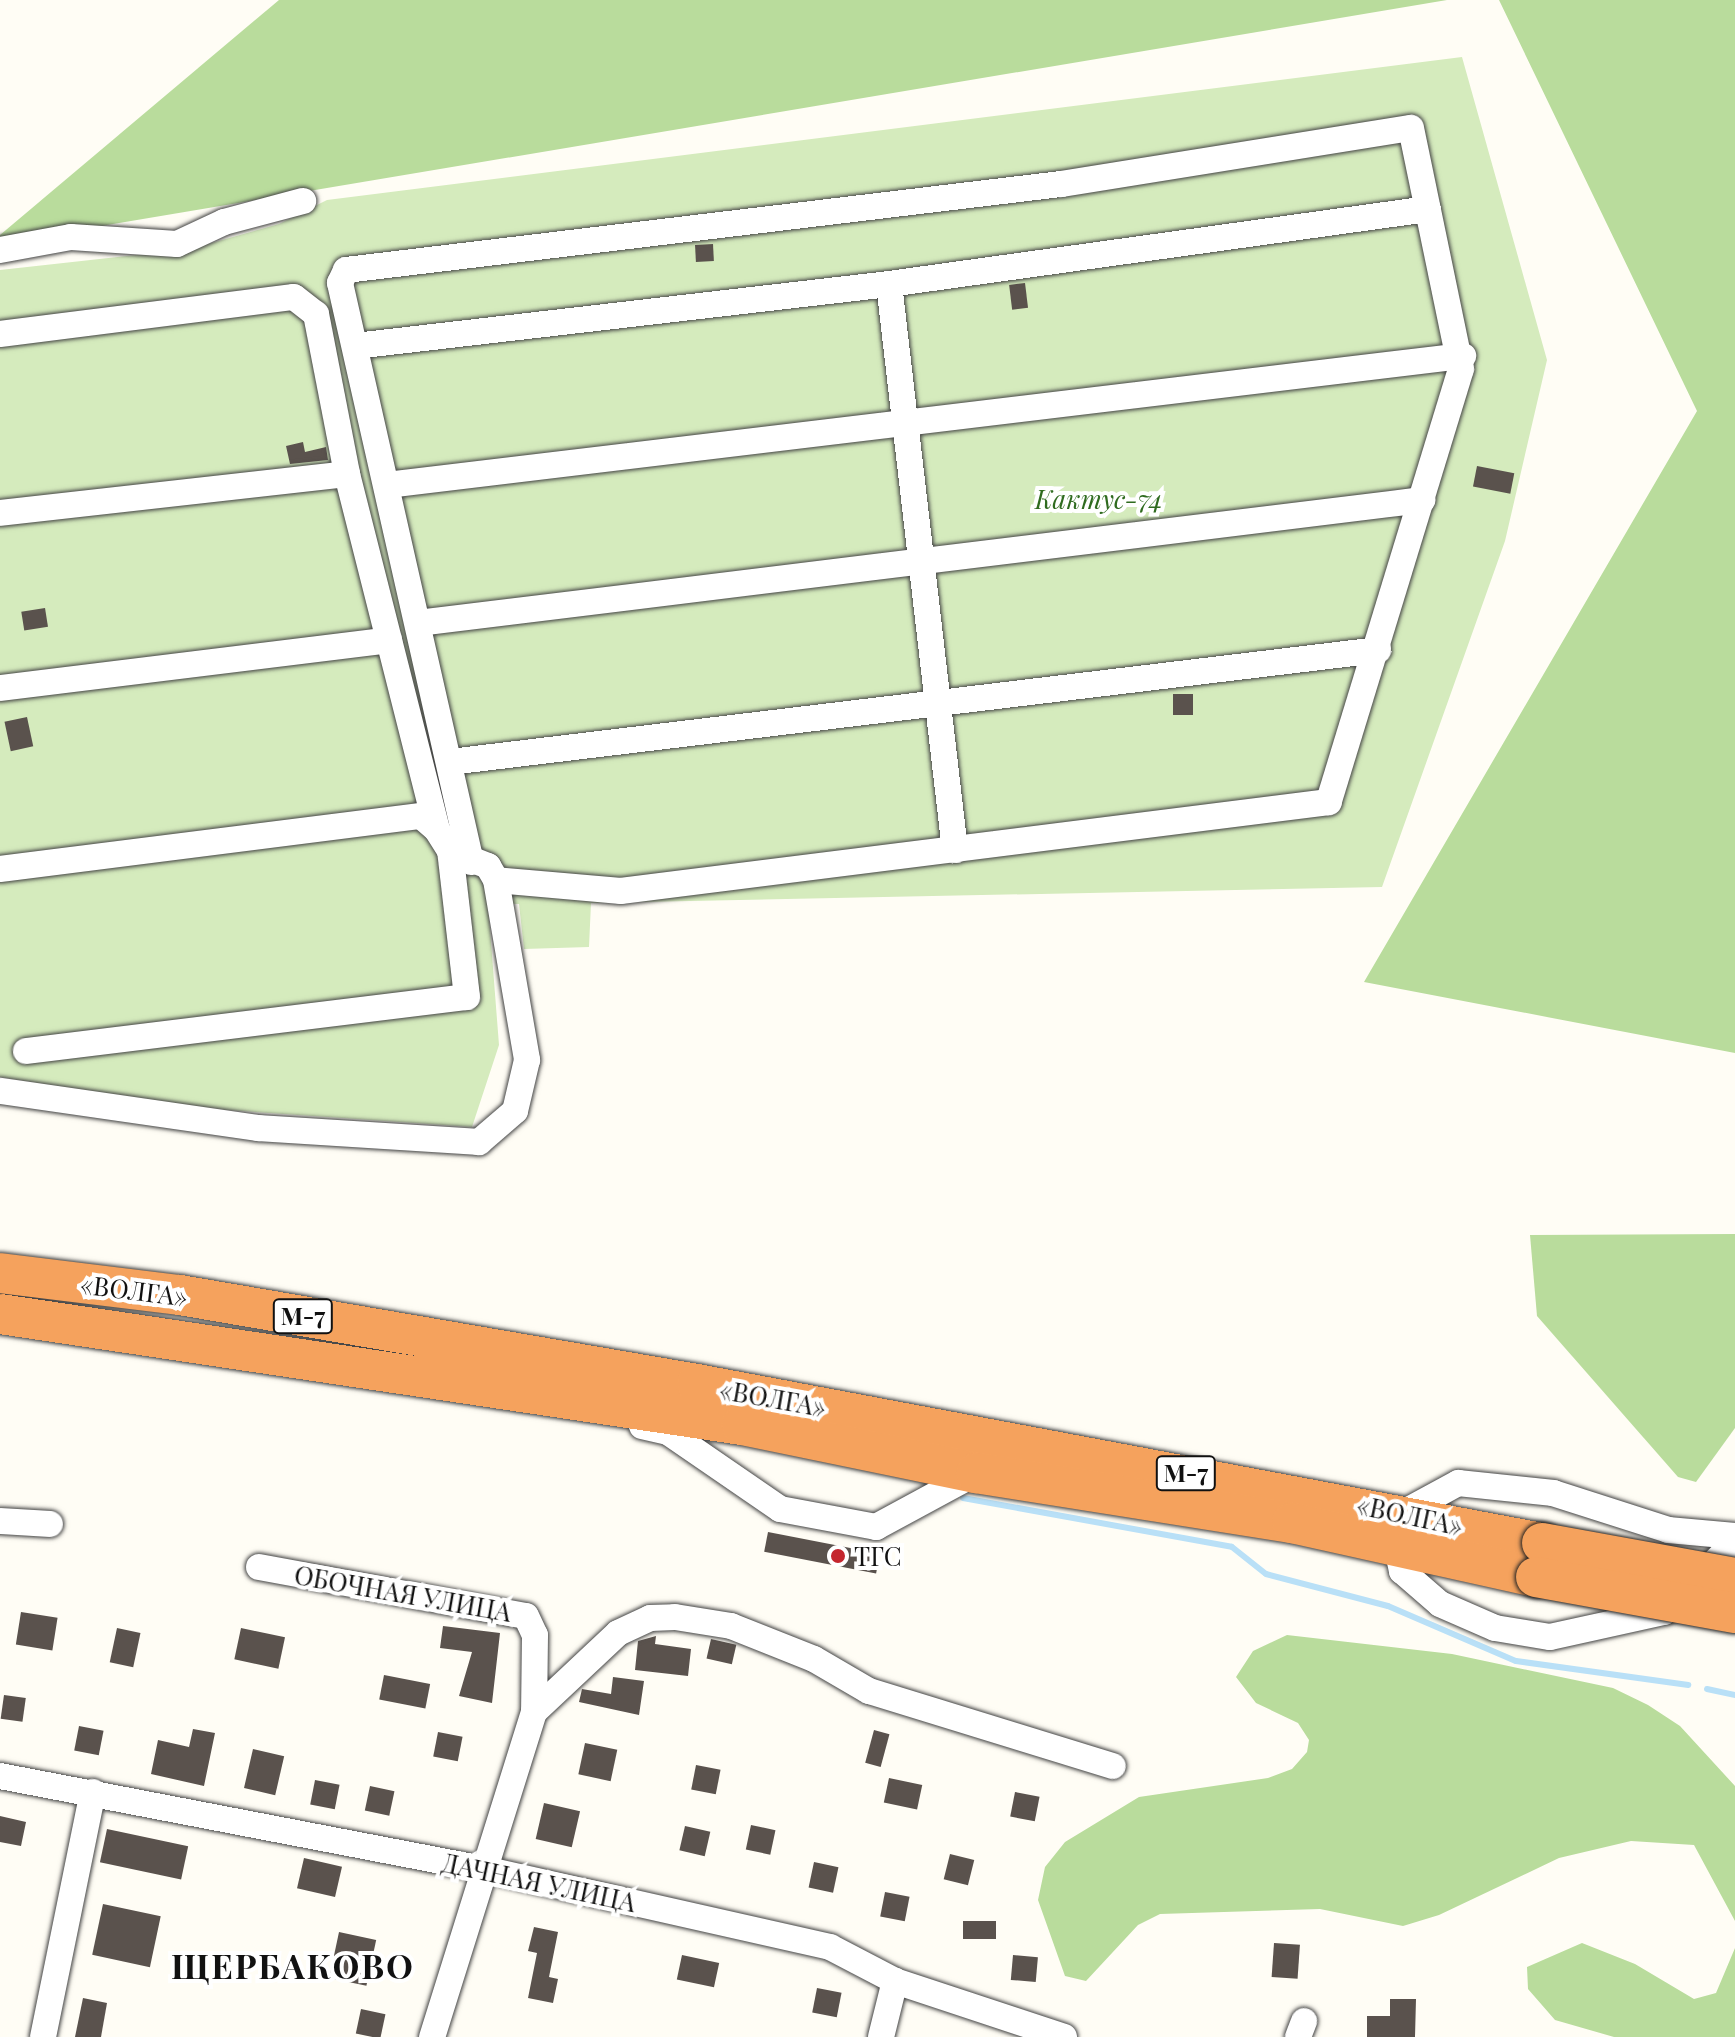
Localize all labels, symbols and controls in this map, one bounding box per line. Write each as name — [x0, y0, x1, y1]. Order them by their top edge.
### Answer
park label: Кактус-74 — [1035, 483, 1163, 515]
street label: «ВОЛГА» — [79, 1268, 189, 1312]
road number: М-7 — [271, 1296, 335, 1336]
street label: «ВОЛГА» — [717, 1373, 829, 1423]
road number: М-7 — [1154, 1453, 1218, 1493]
street label: «ВОЛГА» — [1354, 1489, 1466, 1541]
place label: ТГС — [854, 1540, 902, 1572]
marker: ТГС — [829, 1547, 847, 1565]
street label: ОБОЧНАЯ УЛИЦА — [292, 1559, 514, 1627]
street label: ДАЧНАЯ УЛИЦА — [439, 1846, 639, 1918]
district label: ЩЕРБАКОВО — [171, 1946, 415, 1986]

